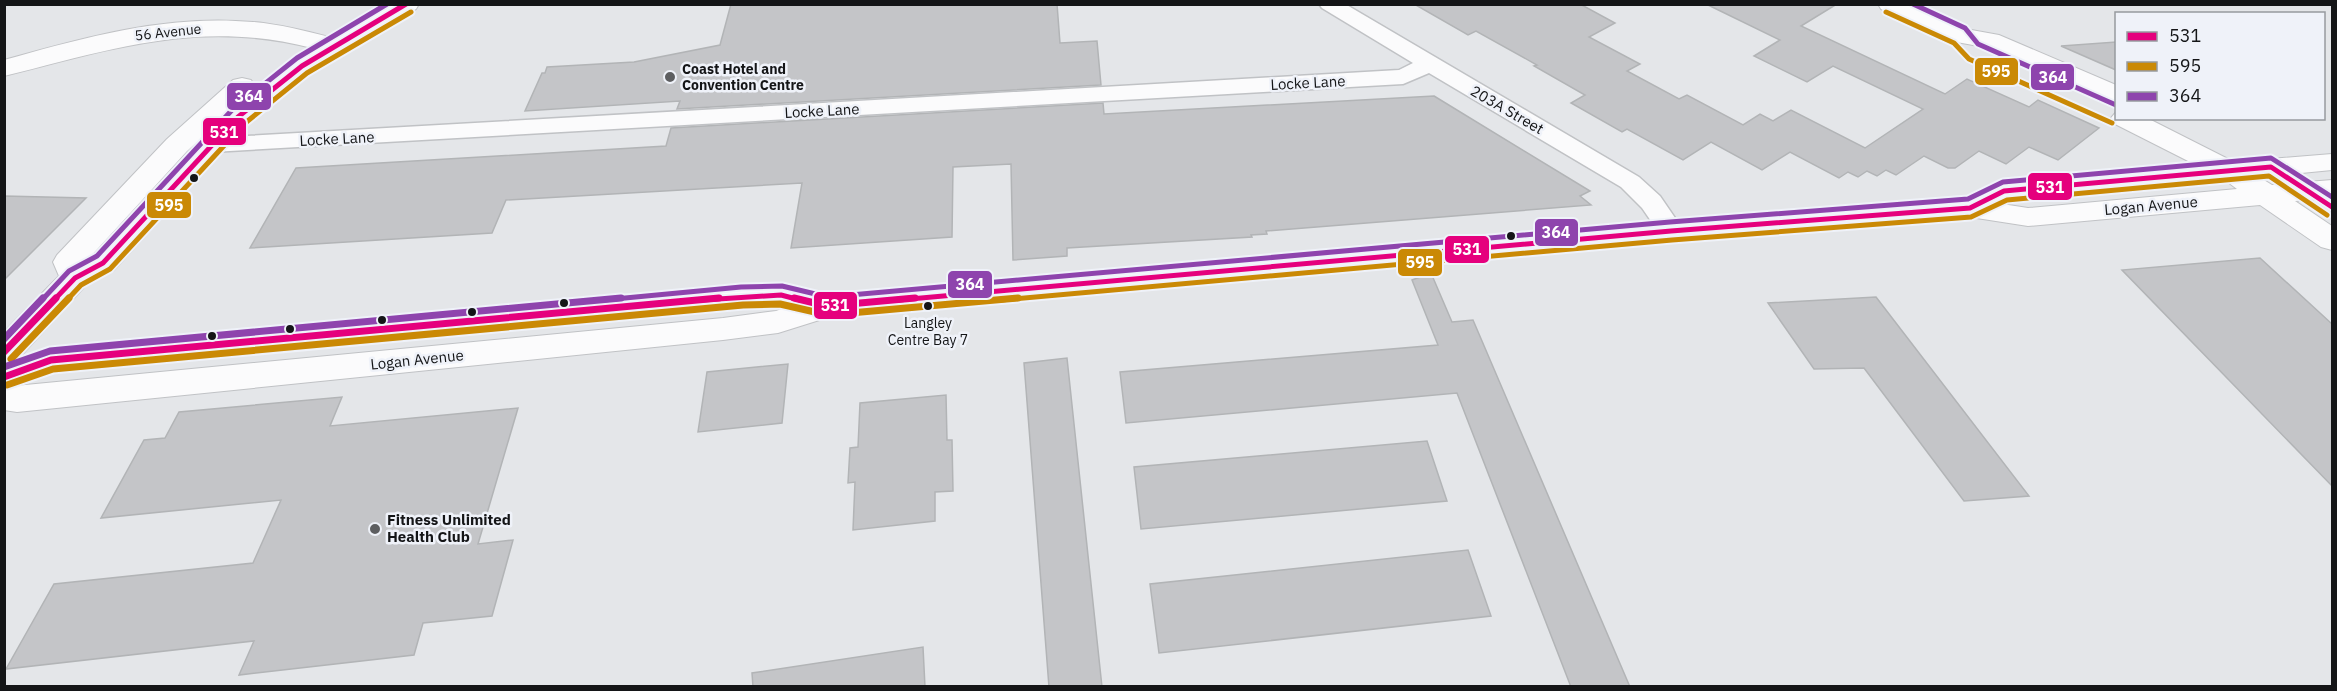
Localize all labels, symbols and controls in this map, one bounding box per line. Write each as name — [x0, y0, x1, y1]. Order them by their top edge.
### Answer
legend — [2115, 12, 2325, 120]
street label: 56 Avenue — [134, 20, 202, 44]
text: 531 — [2169, 24, 2201, 47]
text: 595 — [2169, 54, 2201, 77]
line badge: 595 — [1974, 57, 2019, 86]
place label: Coast Hotel and Convention Centre — [682, 60, 804, 94]
text: 595 — [1982, 61, 2011, 81]
line badge: 364 — [2030, 63, 2075, 91]
text: 364 — [2039, 67, 2068, 87]
marker: Coast Hotel and Convention Centre — [663, 70, 677, 84]
street label: Locke Lane — [1270, 71, 1346, 94]
street label: 203A Street — [1467, 81, 1547, 138]
line badge: 364 — [226, 82, 272, 111]
text: 364 — [2169, 84, 2202, 107]
text: 364 — [235, 86, 264, 106]
street label: Locke Lane — [784, 99, 860, 122]
line badge: 531 — [202, 117, 247, 146]
text: 531 — [210, 122, 239, 142]
street label: Locke Lane — [299, 127, 375, 150]
unlabelled marker — [188, 172, 200, 184]
line badge: 531 — [2027, 172, 2073, 201]
text: 531 — [2036, 177, 2065, 197]
line badge: 595 — [146, 191, 192, 219]
street label: Logan Avenue — [2103, 192, 2199, 219]
text: 595 — [155, 195, 184, 215]
line badge: 364 — [1534, 218, 1579, 247]
text: 364 — [1542, 222, 1571, 242]
unlabelled marker — [1505, 230, 1517, 242]
line badge: 531 — [1444, 235, 1490, 264]
text: 531 — [1453, 239, 1482, 259]
line badge: 595 — [1397, 248, 1443, 277]
text: 595 — [1406, 252, 1435, 272]
line badge: 364 — [947, 270, 993, 299]
text: 364 — [956, 274, 985, 294]
line badge: 531 — [813, 291, 858, 320]
text: 531 — [821, 295, 850, 315]
unlabelled marker — [558, 297, 570, 309]
marker: Langley Centre Bay 7 — [922, 300, 934, 312]
unlabelled marker — [466, 306, 478, 318]
unlabelled marker — [376, 314, 388, 326]
place label: Langley Centre Bay 7 — [888, 314, 968, 349]
unlabelled marker — [284, 323, 296, 335]
unlabelled marker — [206, 330, 218, 342]
street label: Logan Avenue — [369, 345, 465, 374]
place label: Fitness Unlimited Health Club — [387, 510, 511, 546]
marker: Fitness Unlimited Health Club — [368, 522, 382, 536]

